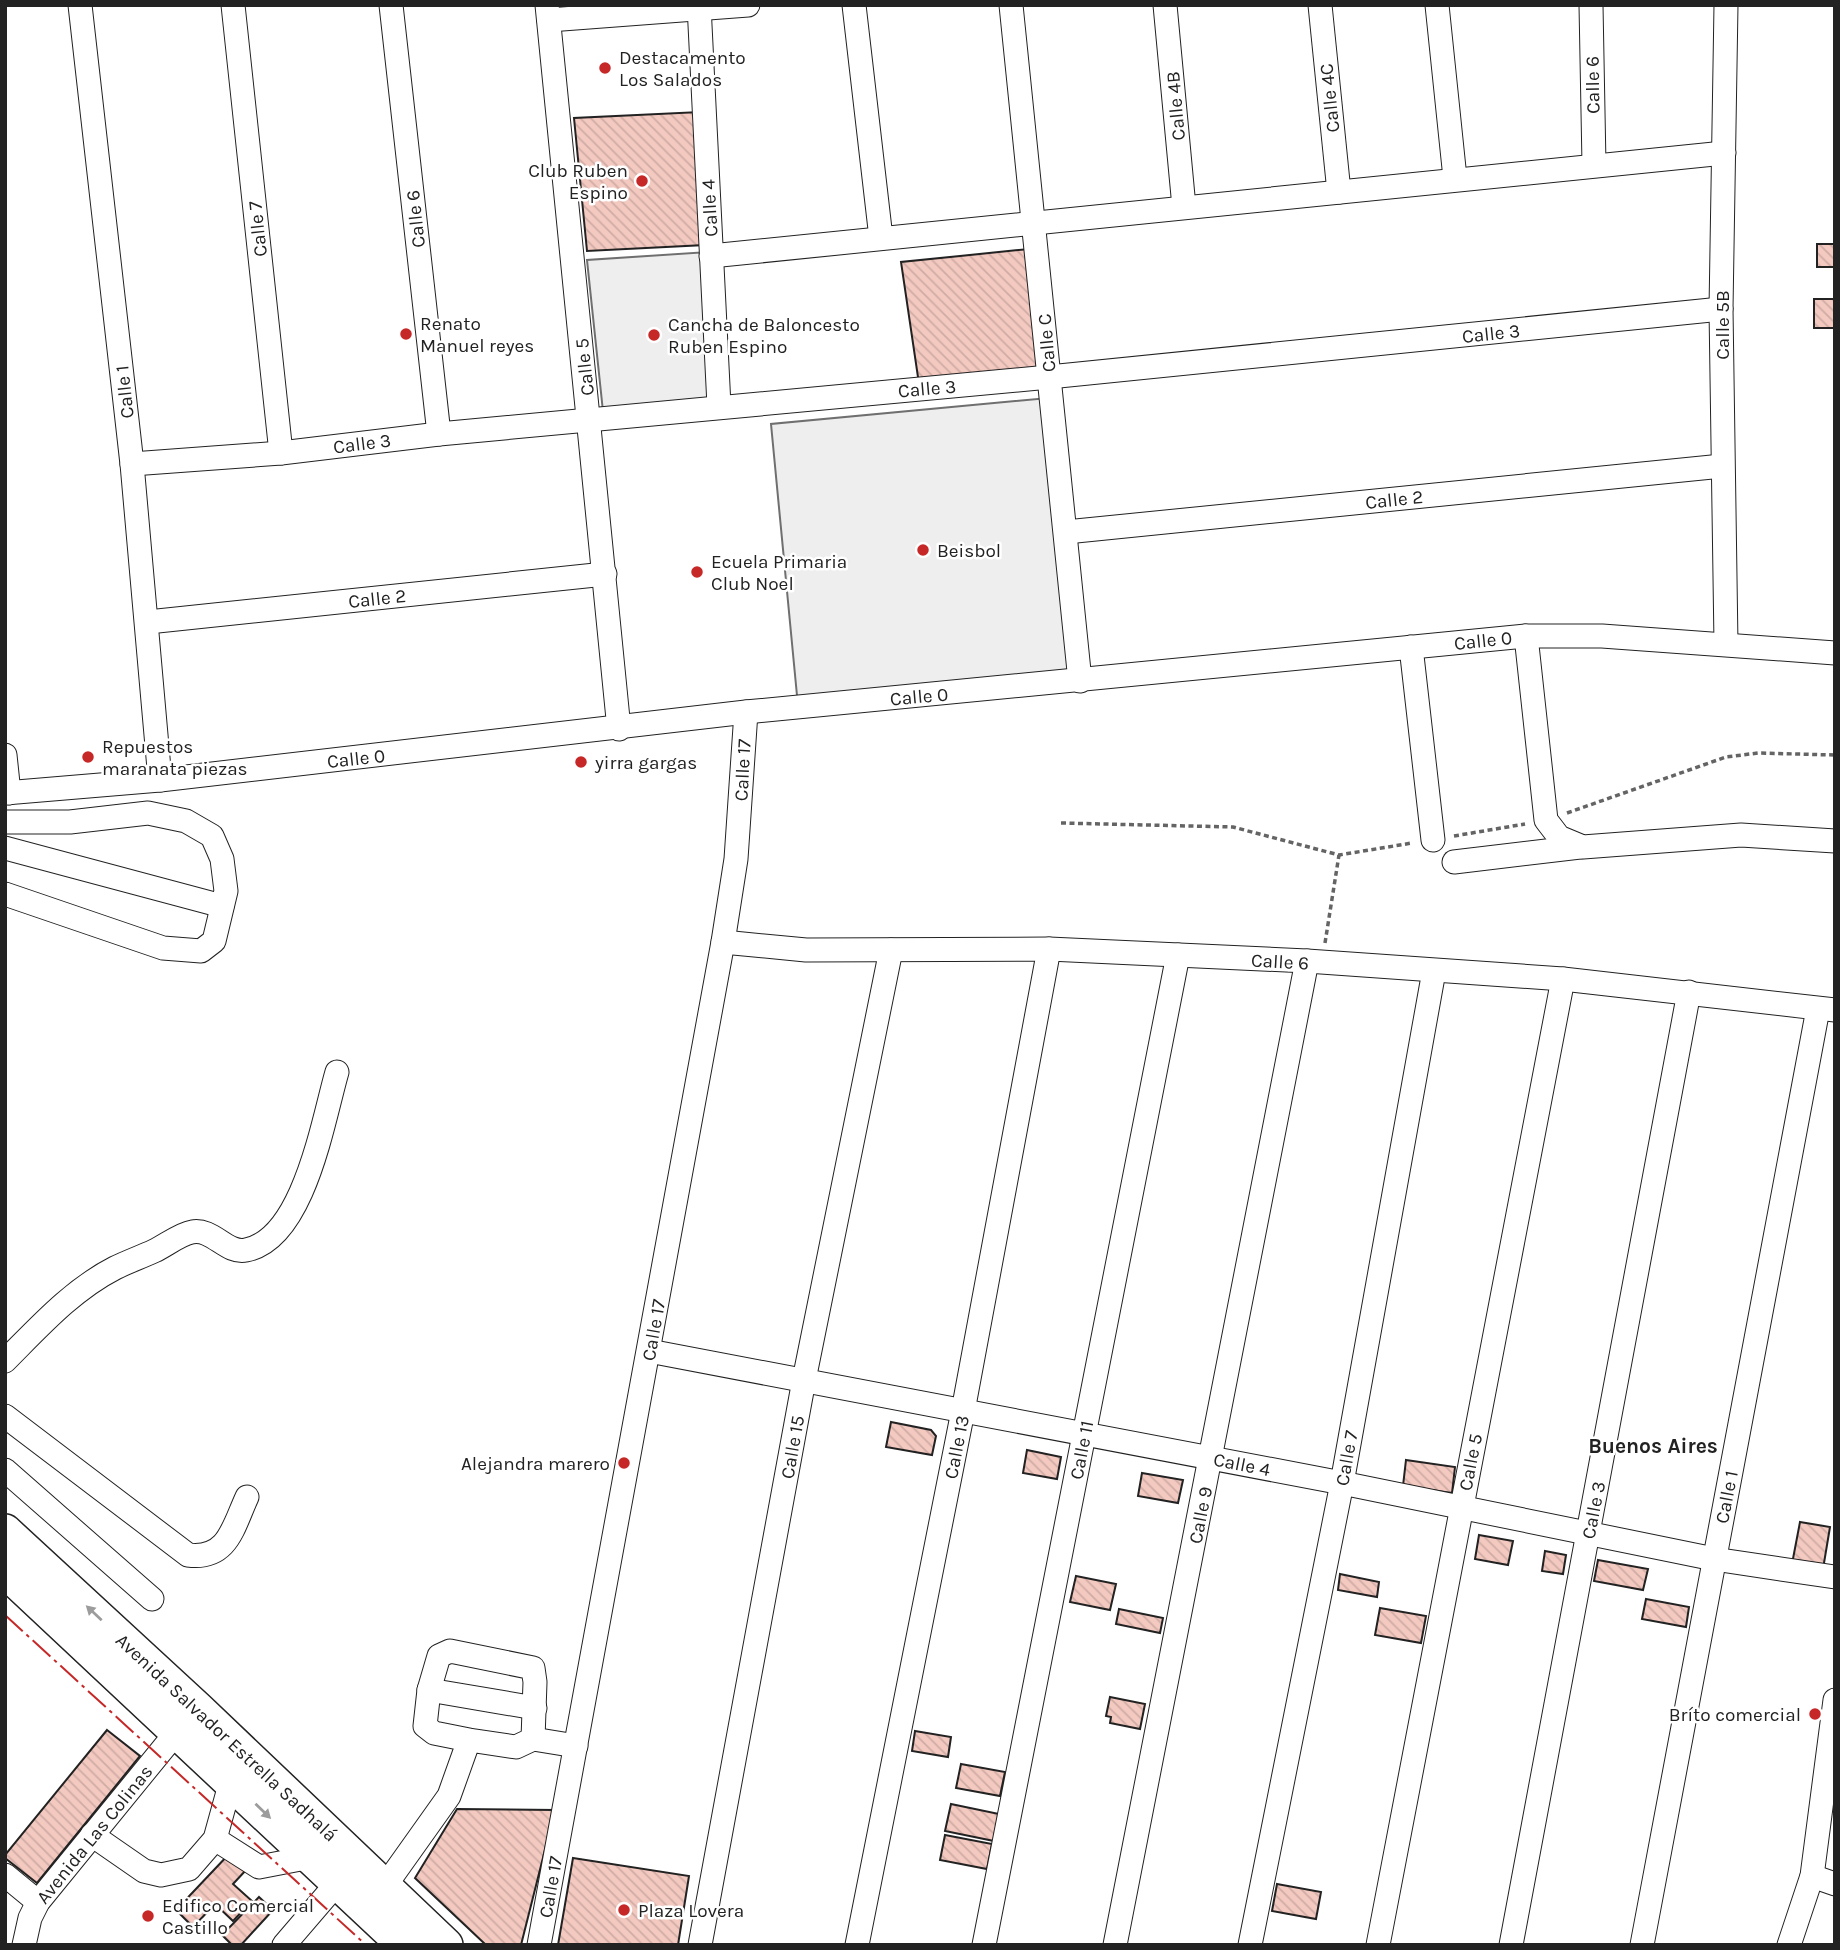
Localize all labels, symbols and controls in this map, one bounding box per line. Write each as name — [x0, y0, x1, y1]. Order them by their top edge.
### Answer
place label: Destacamento Los Salados — [619, 47, 746, 91]
street label: Calle 6 — [1581, 56, 1605, 114]
marker: Destacamento Los Salados — [597, 60, 613, 76]
street label: Calle 4C — [1315, 62, 1345, 133]
street label: Calle 4B — [1162, 70, 1190, 141]
place label: Club Ruben Espino — [528, 160, 628, 204]
marker: Club Ruben Espino — [634, 173, 650, 189]
street label: Calle 4 — [697, 178, 722, 237]
street label: Calle 6 — [402, 189, 430, 249]
street label: Calle 7 — [244, 200, 272, 258]
street label: Calle 5B — [1712, 290, 1734, 360]
place label: Renato Manuel reyes — [420, 313, 534, 357]
street label: Calle C — [1033, 313, 1061, 373]
place label: Cancha de Baloncesto Ruben Espino — [668, 314, 860, 358]
street label: Calle 3 — [1461, 320, 1521, 348]
marker: Renato Manuel reyes — [398, 326, 414, 342]
marker: Cancha de Baloncesto Ruben Espino — [646, 327, 662, 343]
street label: Calle 5 — [571, 337, 599, 397]
street label: Calle 1 — [111, 364, 139, 420]
street label: Calle 3 — [897, 375, 957, 402]
street label: Calle 3 — [332, 430, 392, 458]
street label: Calle 2 — [1364, 486, 1424, 514]
place label: Beisbol — [937, 540, 1001, 562]
marker: Beisbol — [915, 542, 931, 558]
place label: Ecuela Primaria Club Noel — [711, 551, 847, 595]
marker: Ecuela Primaria Club Noel — [689, 564, 705, 580]
street label: Calle 2 — [347, 585, 407, 613]
street label: Calle 0 — [1453, 627, 1513, 655]
street label: Calle 0 — [889, 683, 949, 710]
place label: Repuestos maranata piezas — [102, 736, 248, 780]
street label: Calle 17 — [730, 738, 756, 802]
street label: Calle 0 — [326, 745, 386, 773]
marker: Repuestos maranata piezas — [80, 749, 96, 765]
place label: yirra gargas — [594, 752, 697, 774]
marker: yirra gargas — [573, 754, 589, 770]
street label: Calle 6 — [1250, 949, 1309, 974]
street label: Calle 17 — [638, 1298, 670, 1363]
street label: Calle 13 — [940, 1413, 974, 1481]
street label: Calle 15 — [777, 1414, 809, 1481]
street label: Calle 11 — [1065, 1419, 1098, 1482]
street label: Calle 7 — [1331, 1429, 1363, 1488]
street label: Calle 5 — [1455, 1432, 1487, 1493]
district label: Buenos Aires — [1588, 1434, 1718, 1458]
street label: Calle 4 — [1211, 1449, 1273, 1481]
place label: Alejandra marero — [461, 1453, 610, 1475]
marker: Alejandra marero — [616, 1455, 632, 1471]
street label: Calle 1 — [1711, 1469, 1743, 1525]
street label: Calle 3 — [1578, 1480, 1610, 1541]
street label: Calle 9 — [1185, 1485, 1217, 1546]
one-way arrow — [86, 1605, 103, 1621]
street label: Avenida Salvador Estrella Sadhalá — [111, 1629, 341, 1846]
place label: Bríto comercial — [1669, 1704, 1801, 1726]
marker: Bríto comercial — [1807, 1706, 1823, 1722]
street label: Avenida Las Colinas — [32, 1761, 157, 1908]
one-way arrow — [254, 1802, 271, 1819]
street label: Calle 17 — [535, 1855, 567, 1920]
place label: Edifico Comercial Castillo — [162, 1895, 314, 1939]
place label: Plaza Lovera — [638, 1900, 744, 1922]
marker: Plaza Lovera — [616, 1902, 632, 1918]
marker: Edifico Comercial Castillo — [140, 1908, 156, 1924]

